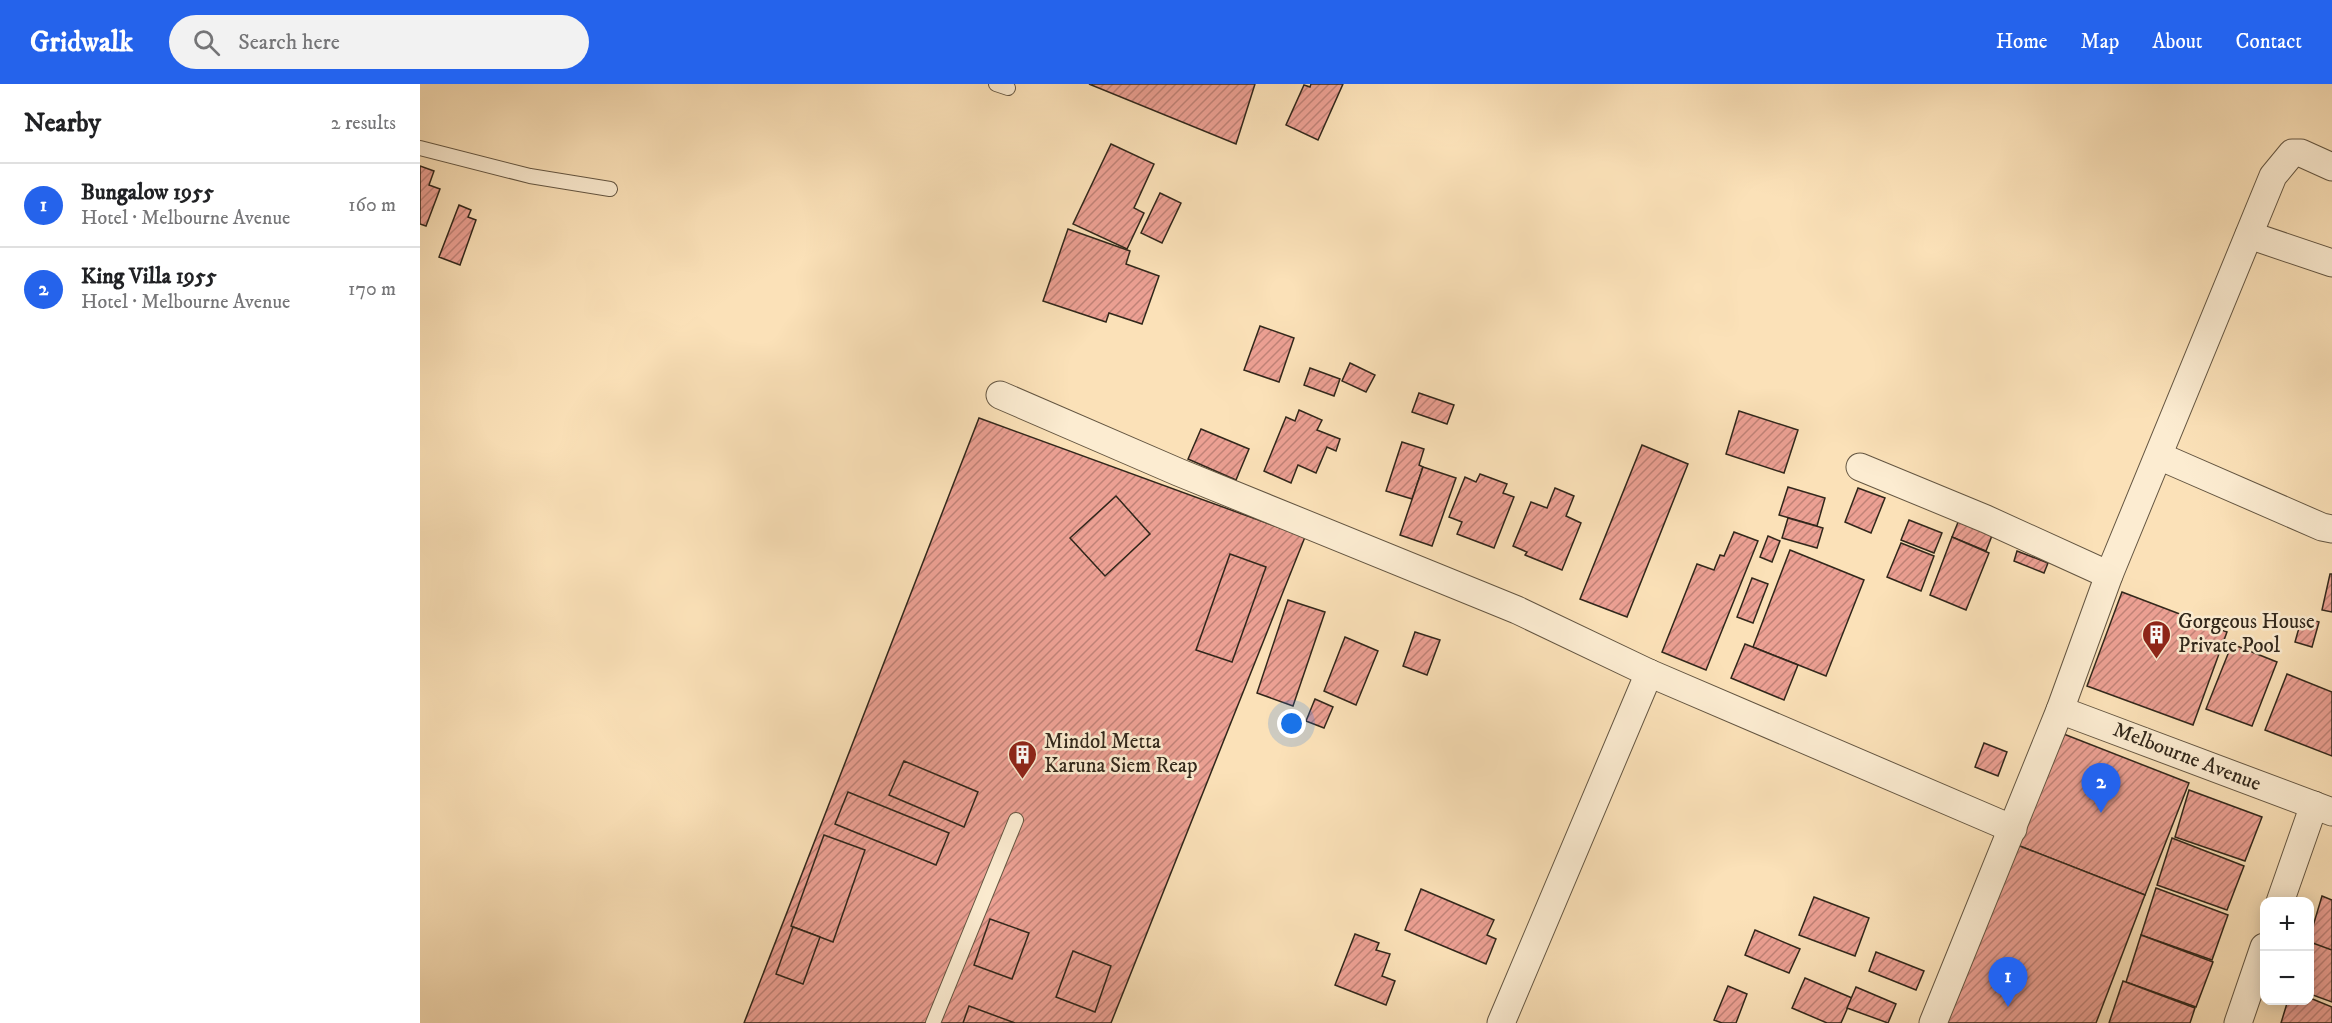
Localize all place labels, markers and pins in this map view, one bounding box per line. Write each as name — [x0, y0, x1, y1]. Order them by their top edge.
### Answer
place label: Gorgeous House Private Pool — [2178, 609, 2315, 659]
building icon: Gorgeous House Private Pool — [2141, 618, 2173, 660]
place label: Mindol Metta Karuna Siem Reap — [1044, 729, 1197, 779]
building icon: Mindol Metta Karuna Siem Reap — [1007, 738, 1039, 780]
pin: 2 — [2082, 764, 2120, 813]
pin: 1 — [1988, 958, 2028, 1007]

